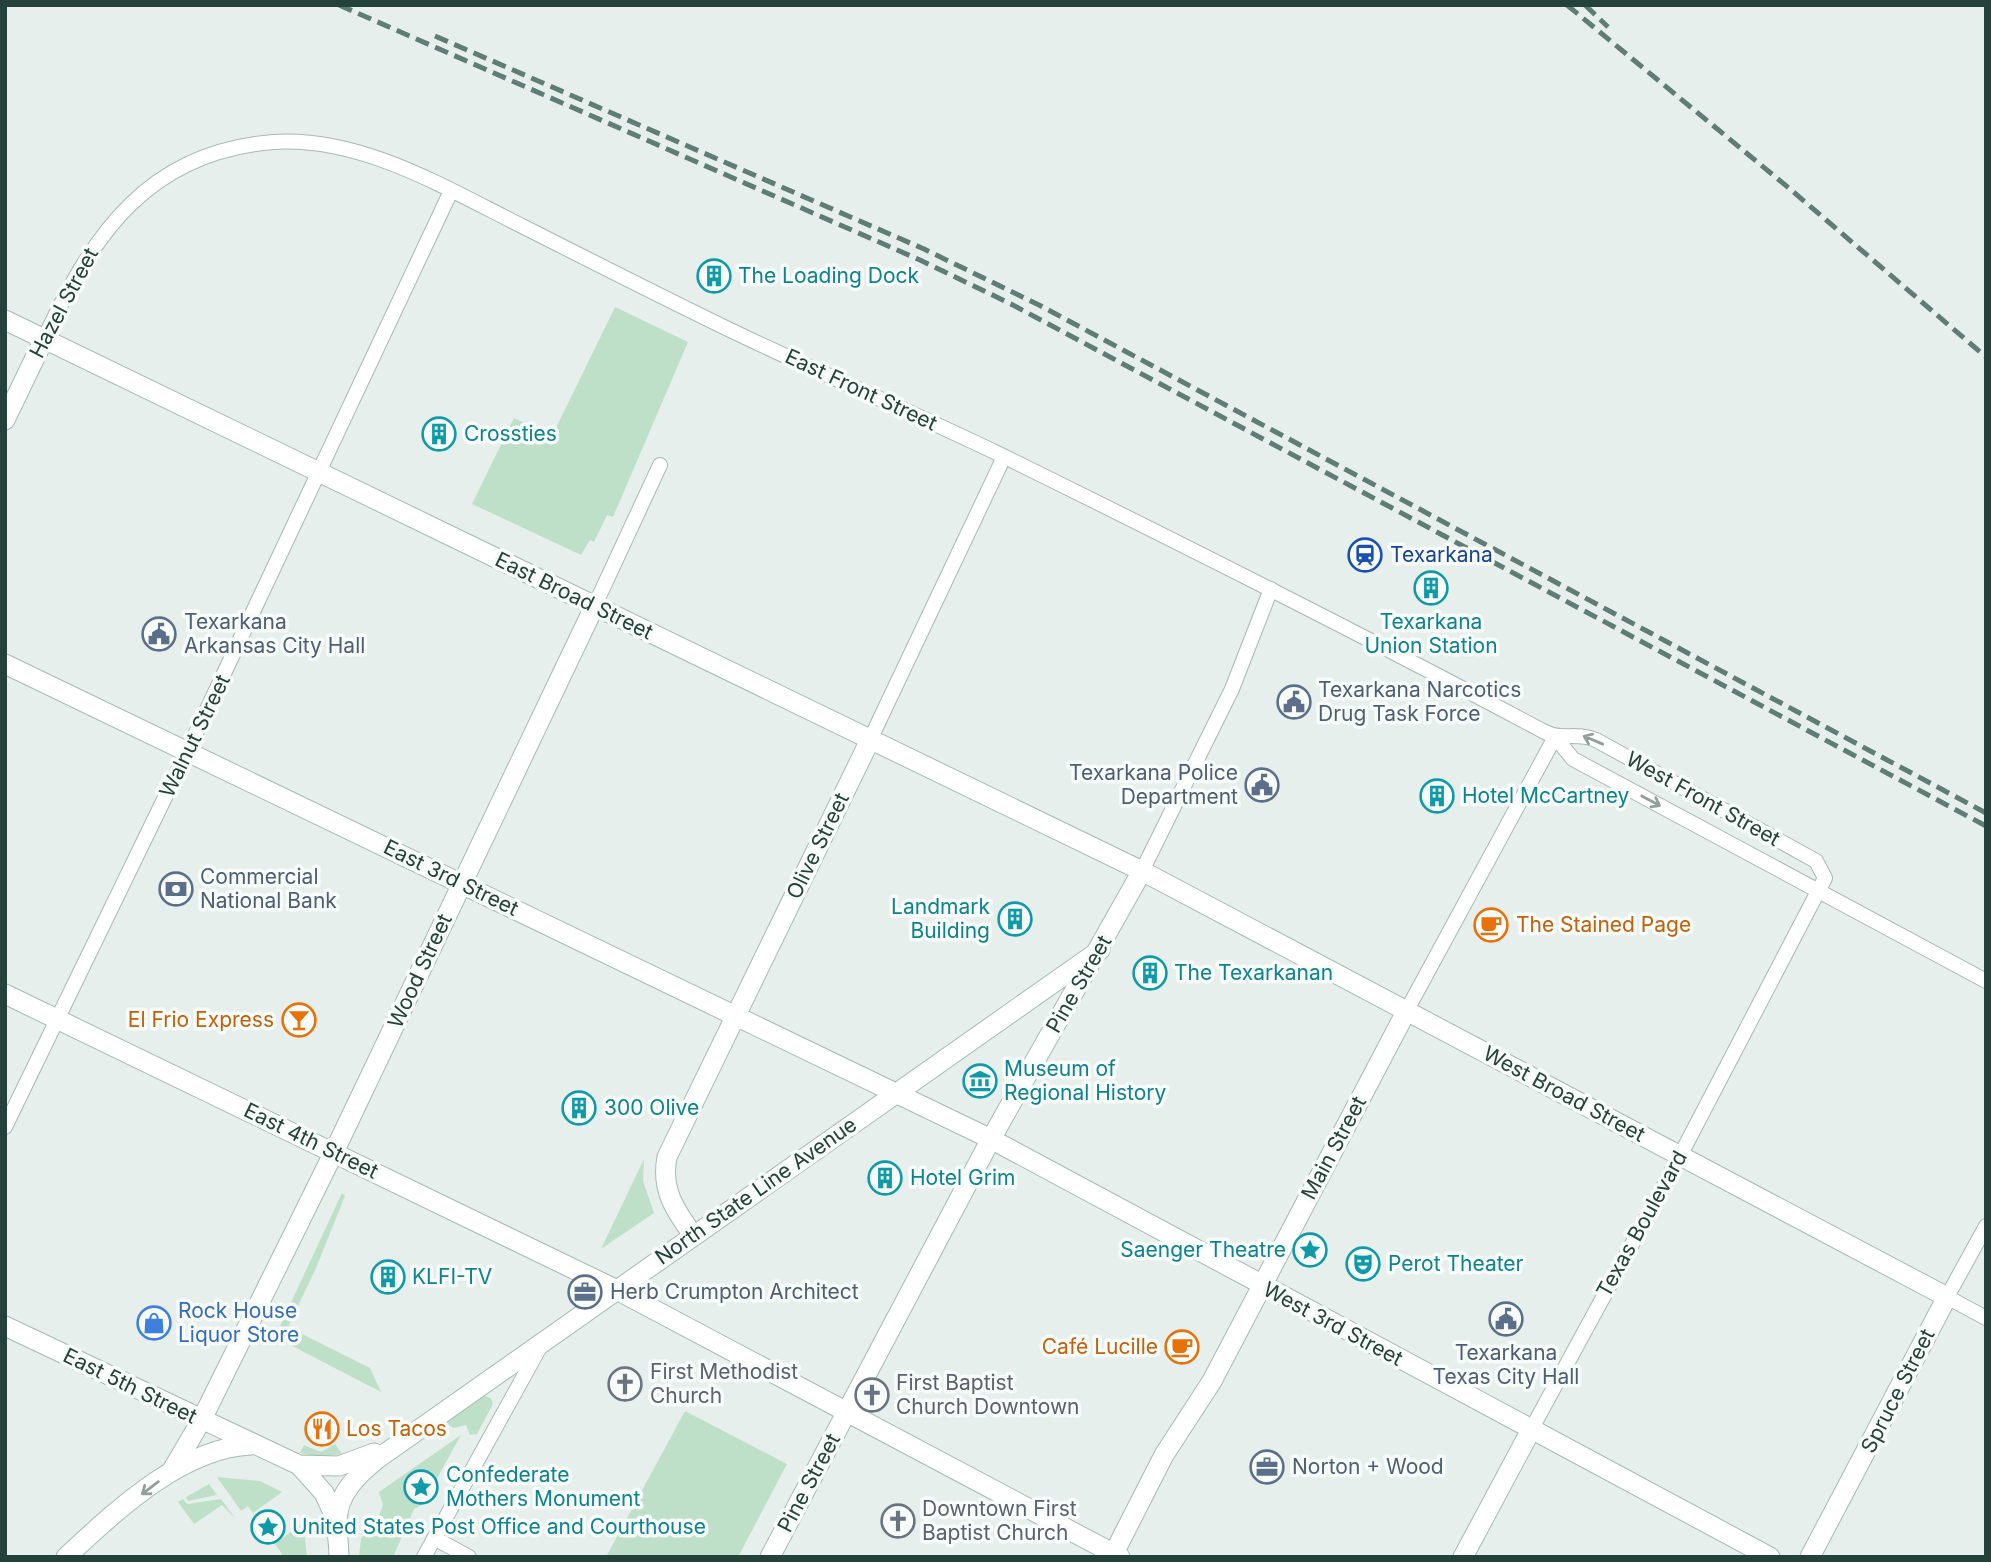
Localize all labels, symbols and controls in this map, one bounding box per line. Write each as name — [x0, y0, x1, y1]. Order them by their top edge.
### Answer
street label: Hazel Street — [24, 243, 103, 362]
building icon: The Loading Dock — [695, 257, 733, 295]
place label: The Loading Dock — [738, 263, 919, 288]
street label: East Front Street — [781, 343, 941, 436]
building icon: Crossties — [420, 415, 458, 453]
place label: Crossties — [464, 421, 557, 446]
station icon: Texarkana — [1346, 536, 1384, 574]
place label: Texarkana — [1390, 542, 1493, 567]
street label: East Broad Street — [491, 547, 657, 645]
building icon: Texarkana Union Station — [1412, 569, 1450, 607]
place label: Texarkana Arkansas City Hall — [184, 609, 365, 658]
place label: Texarkana Union Station — [1364, 609, 1498, 658]
public building icon: Texarkana Arkansas City Hall — [140, 615, 178, 653]
street label: Walnut Street — [154, 670, 235, 801]
place label: Texarkana Narcotics Drug Task Force — [1318, 677, 1521, 726]
public building icon: Texarkana Narcotics Drug Task Force — [1275, 683, 1313, 721]
one-way arrow — [1583, 733, 1604, 746]
street label: West Front Street — [1622, 746, 1785, 851]
place label: Texarkana Police Department — [1069, 760, 1238, 809]
public building icon: Texarkana Police Department — [1243, 766, 1281, 804]
building icon: Hotel McCartney — [1418, 777, 1456, 815]
place label: Hotel McCartney — [1462, 783, 1630, 808]
street label: Olive Street — [781, 788, 854, 903]
one-way arrow — [1640, 794, 1660, 808]
street label: East 3rd Street — [380, 834, 523, 921]
place label: Commercial National Bank — [200, 864, 337, 913]
bank icon: Commercial National Bank — [157, 870, 195, 908]
place label: Landmark Building — [891, 894, 990, 943]
building icon: Landmark Building — [996, 900, 1034, 938]
cafe icon: The Stained Page — [1472, 906, 1510, 944]
street label: Wood Street — [382, 910, 457, 1032]
place label: The Stained Page — [1516, 912, 1691, 937]
street label: Pine Street — [1041, 930, 1117, 1037]
building icon: The Texarkanan — [1131, 954, 1169, 992]
place label: The Texarkanan — [1174, 960, 1333, 985]
bar icon: El Frio Express — [280, 1001, 318, 1039]
place label: El Frio Express — [128, 1007, 274, 1032]
street label: West Broad Street — [1479, 1040, 1650, 1147]
place label: Museum of Regional History — [1004, 1056, 1166, 1105]
museum icon: Museum of Regional History — [961, 1062, 999, 1100]
building icon: 300 Olive — [560, 1089, 598, 1127]
street label: Main Street — [1296, 1092, 1371, 1204]
place label: 300 Olive — [604, 1095, 699, 1120]
street label: East 4th Street — [240, 1097, 383, 1184]
street label: North State Line Avenue — [650, 1111, 861, 1270]
street label: Texas Boulevard — [1591, 1146, 1692, 1301]
building icon: Hotel Grim — [866, 1159, 904, 1197]
place label: Hotel Grim — [910, 1165, 1015, 1190]
place icon: Saenger Theatre — [1291, 1231, 1329, 1269]
place label: Saenger Theatre — [1120, 1237, 1286, 1262]
theatre icon: Perot Theater — [1344, 1245, 1382, 1283]
place label: Perot Theater — [1388, 1251, 1524, 1276]
building icon: KLFI-TV — [369, 1258, 407, 1296]
place label: KLFI-TV — [412, 1264, 492, 1289]
office icon: Herb Crumpton Architect — [566, 1273, 604, 1311]
street label: West 3rd Street — [1259, 1276, 1407, 1371]
place label: Herb Crumpton Architect — [610, 1279, 859, 1304]
place label: Rock House Liquor Store — [178, 1298, 299, 1347]
public building icon: Texarkana Texas City Hall — [1487, 1300, 1525, 1338]
shop icon: Rock House Liquor Store — [135, 1304, 173, 1342]
street label: Spruce Street — [1856, 1324, 1940, 1457]
cafe icon: Café Lucille — [1163, 1328, 1201, 1366]
place label: Café Lucille — [1042, 1334, 1158, 1359]
place label: Texarkana Texas City Hall — [1433, 1340, 1579, 1389]
street label: East 5th Street — [59, 1342, 201, 1429]
place label: First Methodist Church — [650, 1359, 798, 1408]
church icon: First Methodist Church — [606, 1365, 644, 1403]
place label: First Baptist Church Downtown — [896, 1370, 1079, 1419]
church icon: First Baptist Church Downtown — [853, 1376, 891, 1414]
restaurant icon: Los Tacos — [303, 1410, 341, 1448]
place label: Los Tacos — [346, 1416, 447, 1441]
street label: Pine Street — [772, 1429, 845, 1536]
office icon: Norton + Wood — [1248, 1448, 1286, 1486]
place label: Norton + Wood — [1292, 1454, 1444, 1479]
place label: Confederate Mothers Monument — [446, 1462, 640, 1511]
place icon: Confederate Mothers Monument — [402, 1468, 440, 1506]
one-way arrow — [141, 1481, 159, 1496]
place label: Downtown First Baptist Church — [922, 1496, 1077, 1545]
church icon: Downtown First Baptist Church — [879, 1502, 917, 1540]
place icon: United States Post Office and Courthouse — [249, 1508, 287, 1546]
place label: United States Post Office and Courthouse — [292, 1514, 706, 1539]

